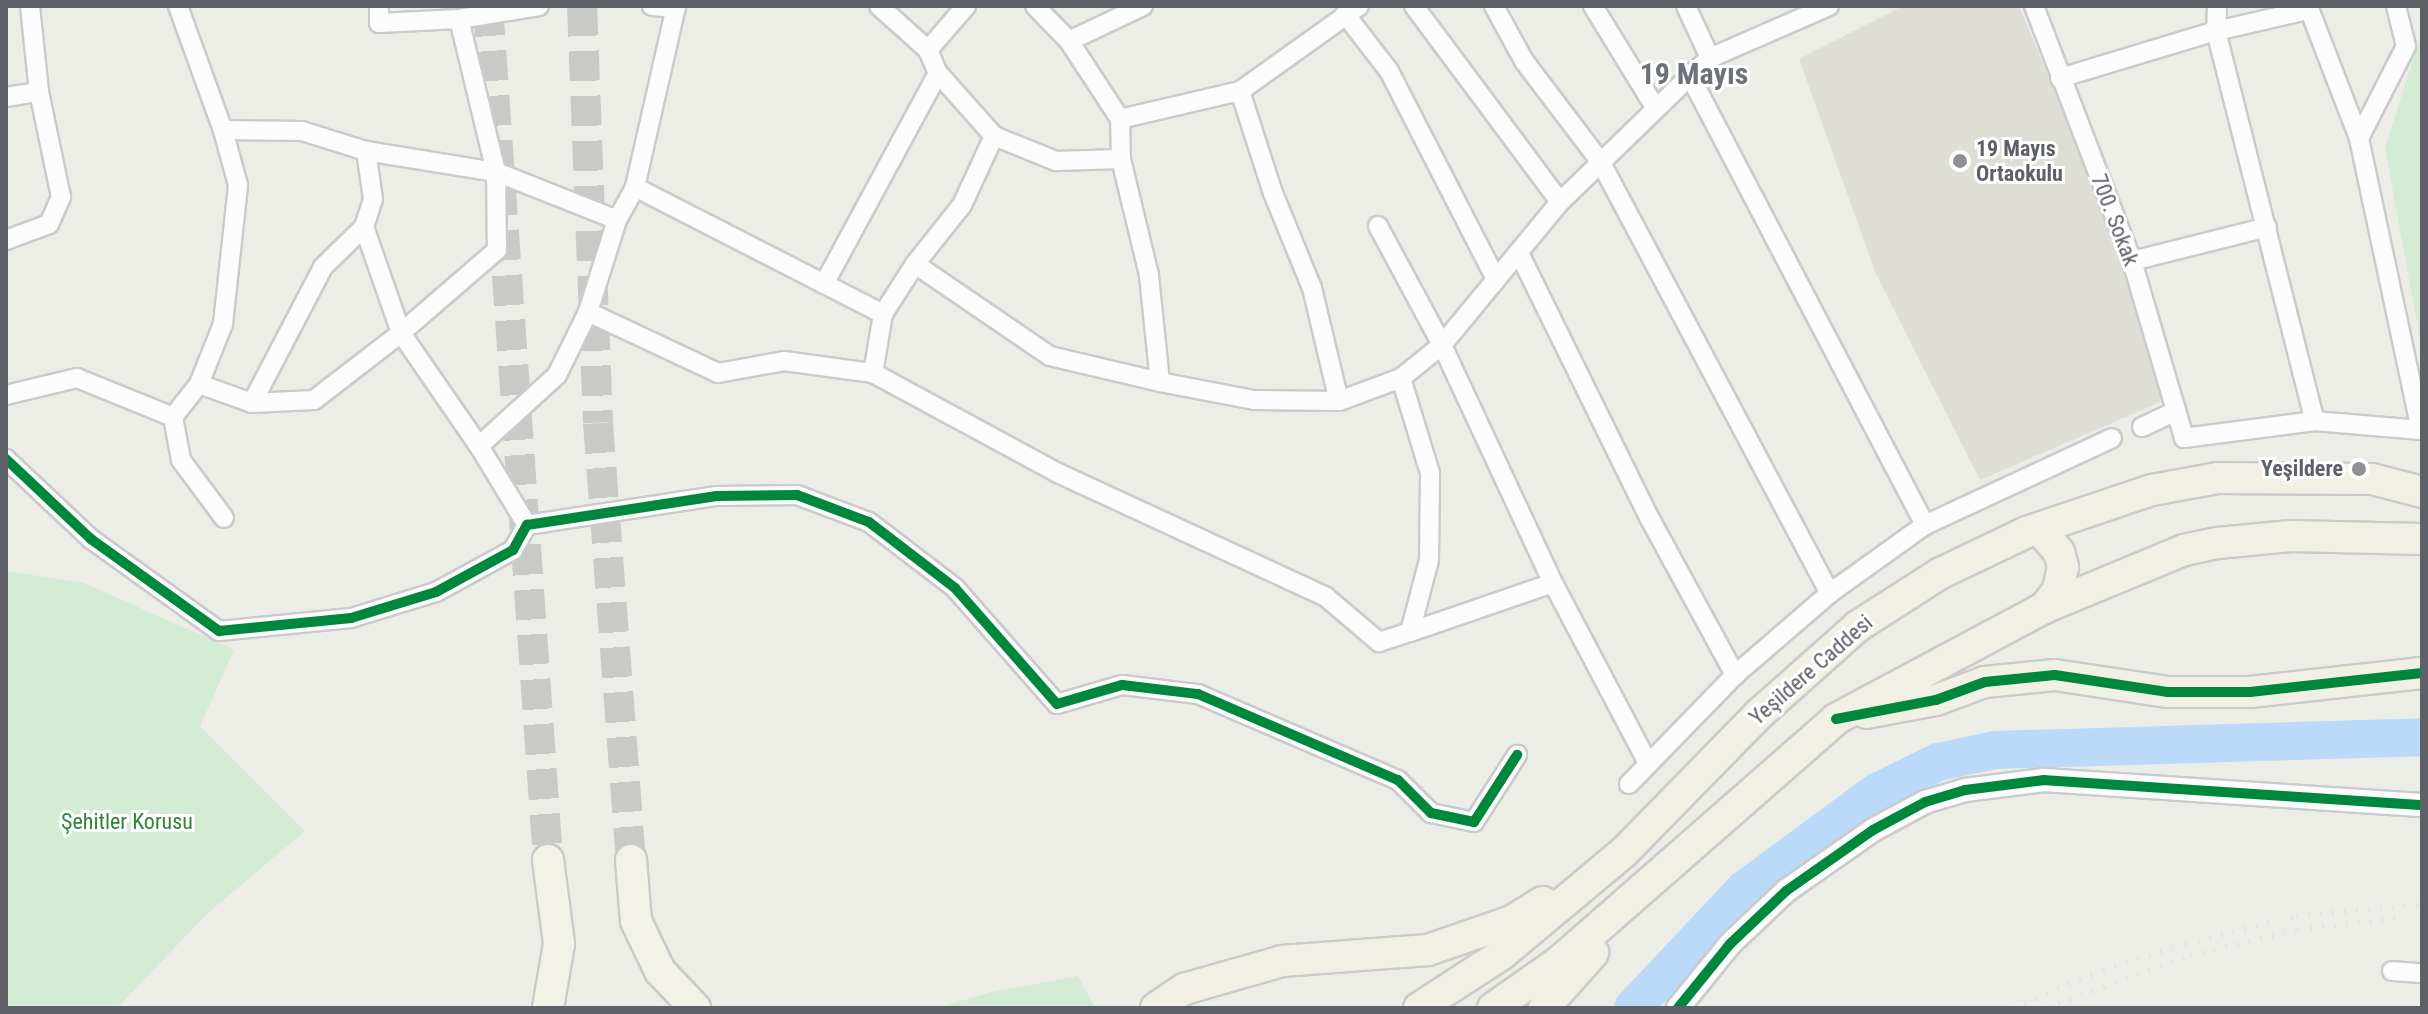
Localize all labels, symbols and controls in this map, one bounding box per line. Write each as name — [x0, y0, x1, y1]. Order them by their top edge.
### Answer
district label: 19 Mayıs — [1640, 56, 1748, 92]
place label: 19 Mayıs Ortaokulu — [1976, 135, 2063, 186]
marker: 19 Mayıs Ortaokulu — [1951, 152, 1969, 170]
street label: 700. Sokak — [2085, 170, 2145, 270]
place label: Yeşildere — [2261, 456, 2343, 482]
marker: Yeşildere — [2350, 460, 2368, 478]
street label: Yeşildere Caddesi — [1744, 609, 1878, 731]
park label: Şehitler Korusu — [61, 809, 193, 835]

